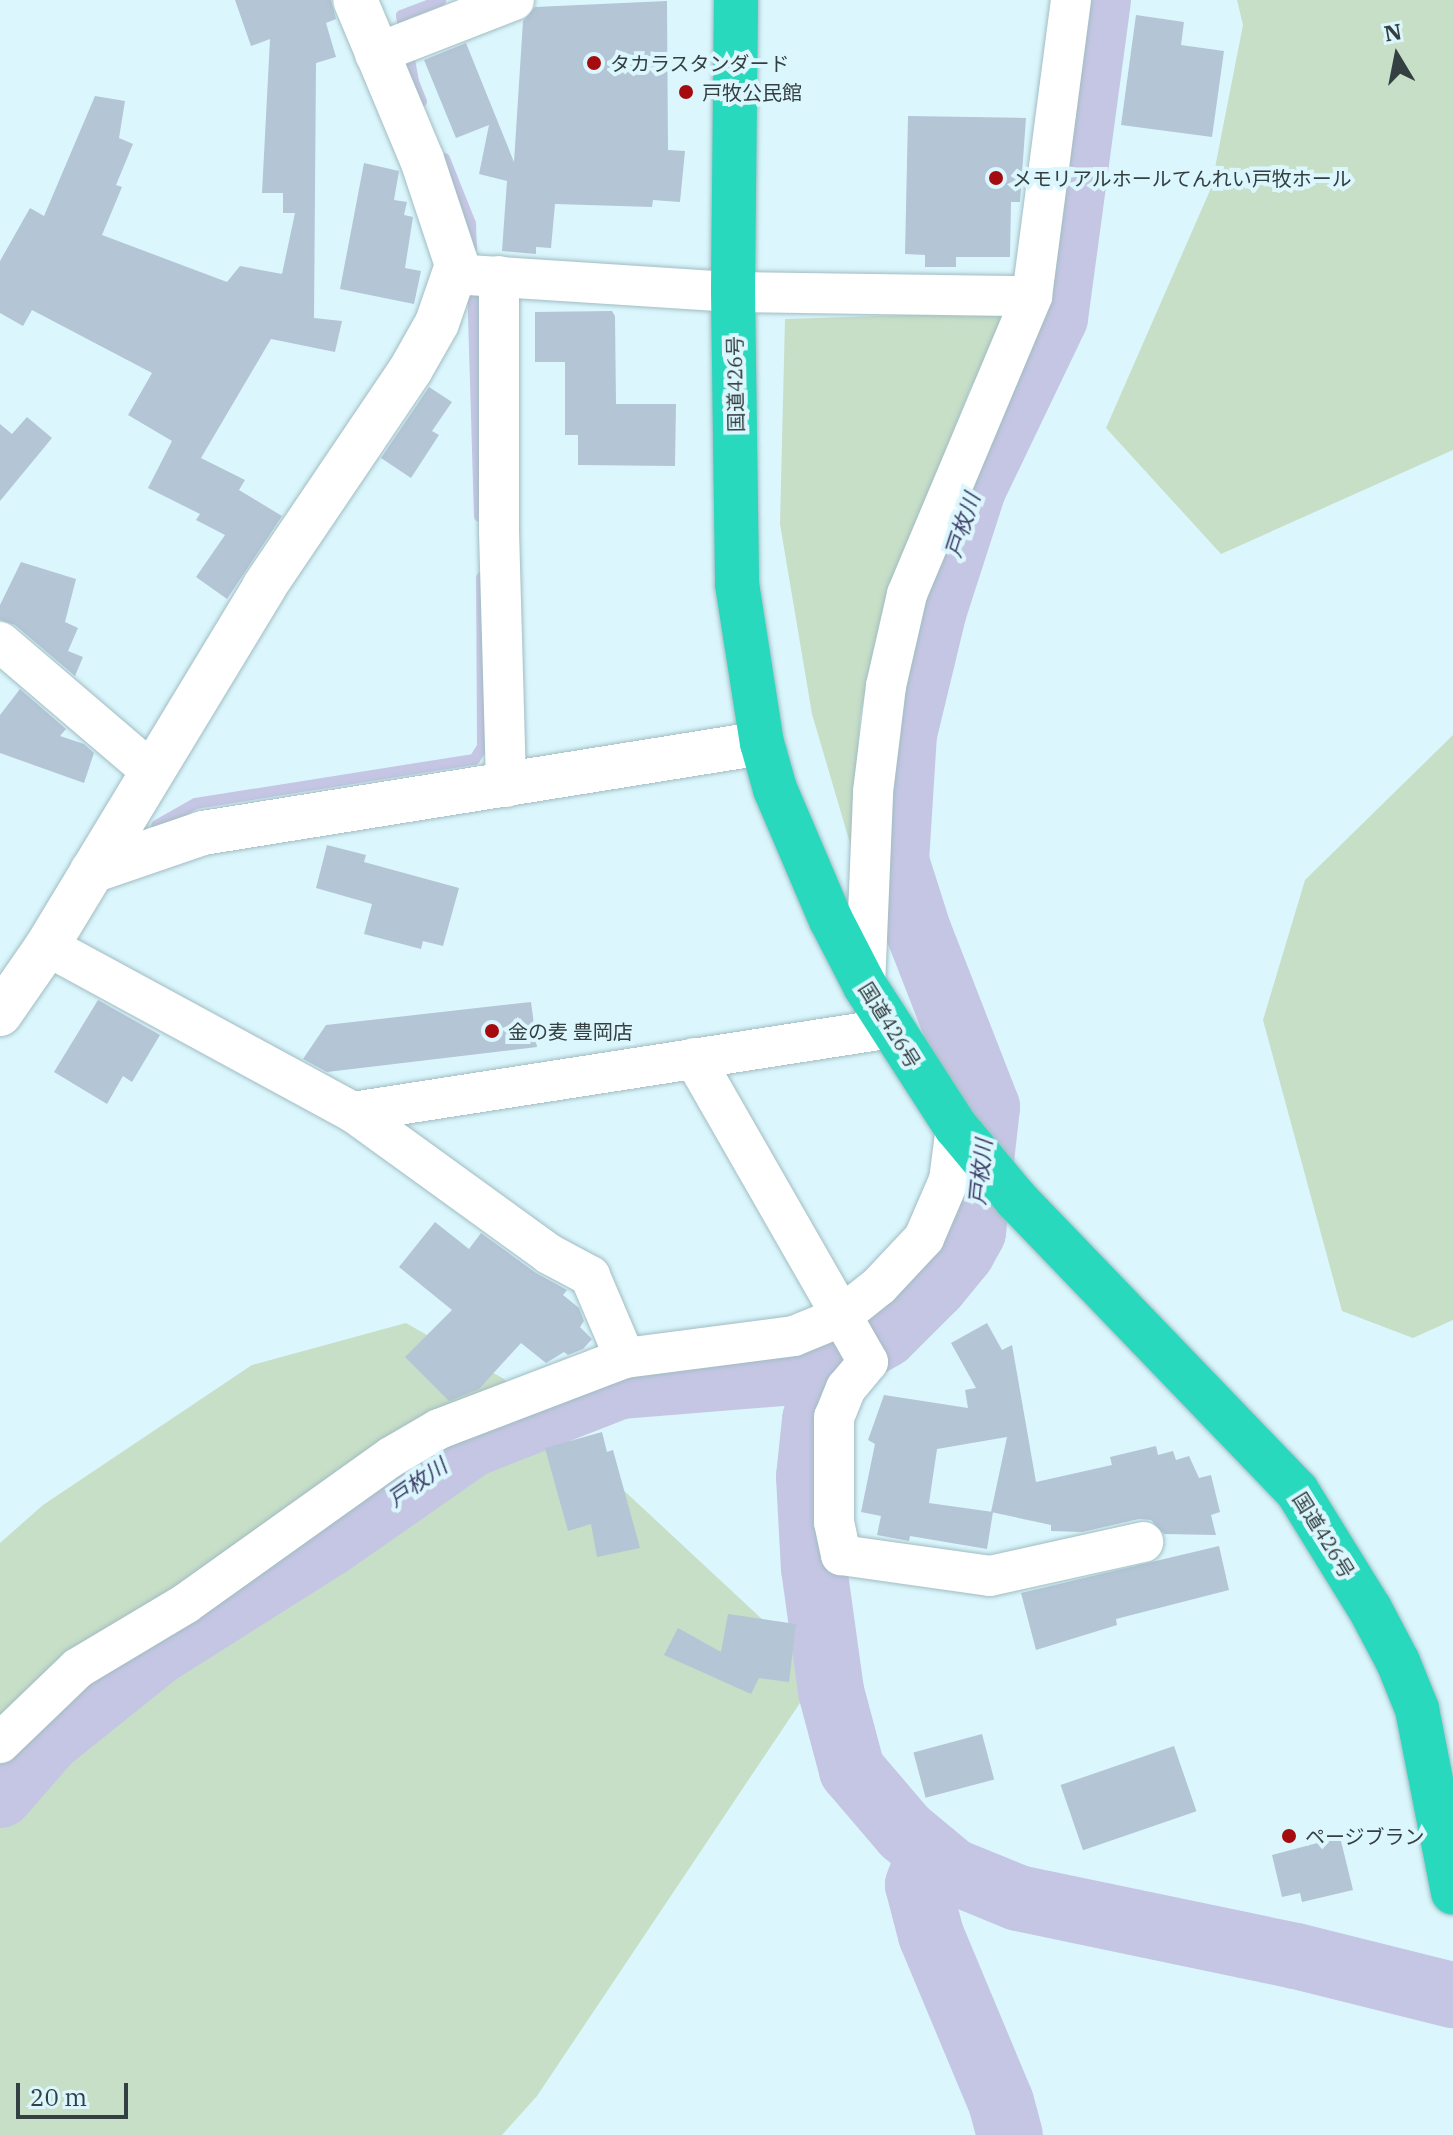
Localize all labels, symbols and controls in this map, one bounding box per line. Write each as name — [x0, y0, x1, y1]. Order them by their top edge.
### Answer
north arrow — [1357, 16, 1437, 96]
text: N — [1382, 16, 1404, 48]
place label: タカラスタンダード — [610, 51, 790, 75]
marker: タカラスタンダード — [585, 54, 603, 72]
place label: 戸牧公民館 — [702, 80, 802, 104]
marker: 戸牧公民館 — [677, 83, 695, 101]
place label: メモリアルホールてんれい戸牧ホール — [1012, 166, 1352, 190]
marker: メモリアルホールてんれい戸牧ホール — [987, 169, 1005, 187]
street label: 国道426号 — [722, 336, 748, 432]
water label: 戸枚川 — [939, 490, 985, 560]
street label: 国道426号 — [854, 978, 926, 1072]
place label: 金の麦 豊岡店 — [508, 1019, 633, 1043]
marker: 金の麦 豊岡店 — [483, 1022, 501, 1040]
water label: 戸枚川 — [963, 1138, 997, 1206]
water label: 戸枚川 — [382, 1452, 452, 1512]
street label: 国道426号 — [1288, 1488, 1360, 1582]
place label: ページブラン — [1305, 1824, 1425, 1848]
marker: ページブラン — [1280, 1827, 1298, 1845]
scale bar — [20, 2067, 132, 2117]
text: 20 m — [30, 2081, 87, 2113]

